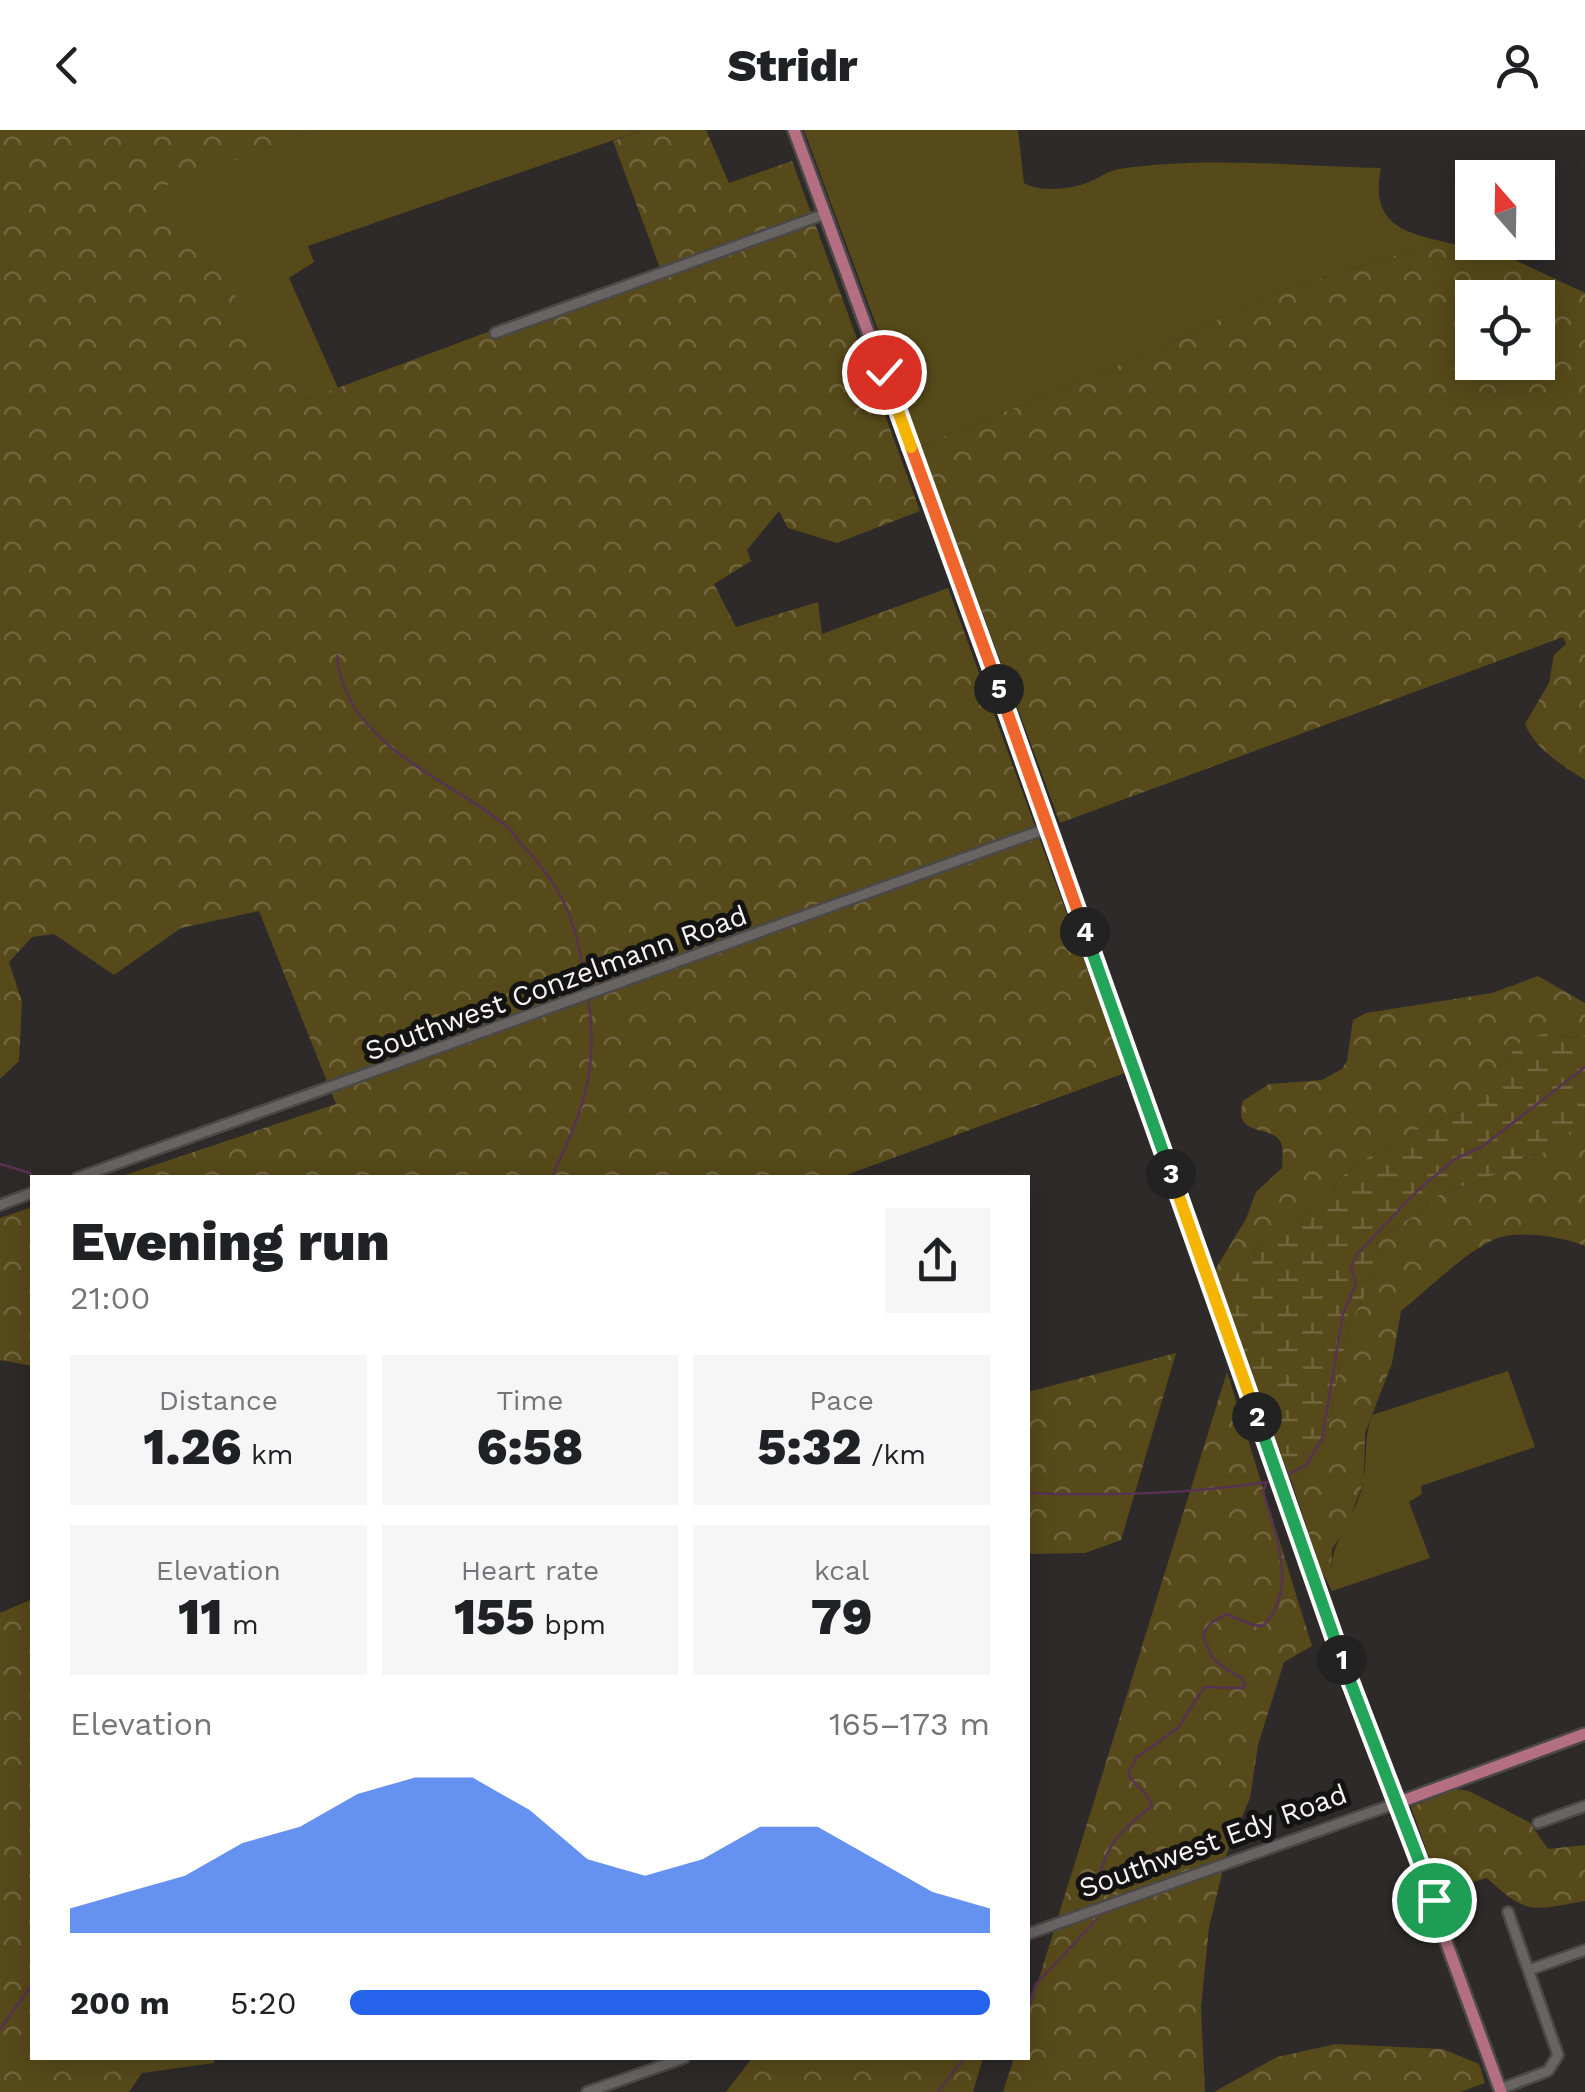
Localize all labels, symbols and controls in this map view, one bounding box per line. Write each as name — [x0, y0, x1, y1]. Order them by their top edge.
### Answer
icon: back — [40, 38, 95, 93]
icon: person — [1490, 38, 1545, 93]
text: Stridr — [727, 39, 858, 92]
north arrow — [1455, 160, 1555, 260]
map controls — [1455, 160, 1555, 380]
button: locate — [1455, 280, 1555, 380]
pin — [842, 330, 927, 415]
icon: check — [857, 345, 912, 400]
pin: 5 — [974, 664, 1024, 714]
text: 5 — [991, 672, 1007, 705]
street label: Southwest Conzelmann Road — [361, 898, 751, 1068]
pin: 4 — [1060, 907, 1110, 957]
text: 4 — [1076, 915, 1094, 948]
pin: 3 — [1146, 1149, 1196, 1199]
text: 3 — [1163, 1157, 1179, 1190]
button: share — [885, 1208, 990, 1313]
text: Evening run — [70, 1209, 390, 1273]
text: 21:00 — [70, 1279, 150, 1317]
text: Distance — [159, 1384, 278, 1417]
text: Time — [497, 1384, 563, 1417]
text: Pace — [809, 1384, 874, 1417]
pin: 2 — [1232, 1392, 1282, 1442]
text: 2 — [1249, 1400, 1265, 1433]
text: 1.26 — [143, 1417, 241, 1476]
text: 6:58 — [477, 1417, 583, 1476]
text: 5:32 — [757, 1417, 862, 1476]
text: km — [241, 1438, 294, 1471]
text: /km — [862, 1438, 926, 1471]
text: Elevation — [156, 1554, 281, 1587]
text: Heart rate — [461, 1554, 599, 1587]
text: kcal — [814, 1554, 869, 1587]
text: 11 — [178, 1587, 223, 1646]
text: 155 — [454, 1587, 535, 1646]
text: 79 — [811, 1587, 873, 1646]
text: m — [223, 1608, 259, 1641]
text: bpm — [535, 1608, 606, 1641]
pin: 1 — [1317, 1635, 1367, 1685]
text: 1 — [1336, 1643, 1348, 1676]
text: Elevation — [70, 1705, 213, 1743]
text: 165–173 m — [829, 1705, 990, 1743]
street label: Southwest Edy Road — [1075, 1777, 1351, 1905]
pin — [1392, 1858, 1477, 1943]
icon: arrive — [1407, 1873, 1462, 1928]
text: 200 m — [70, 1984, 170, 2022]
text: 5:20 — [230, 1984, 297, 2022]

